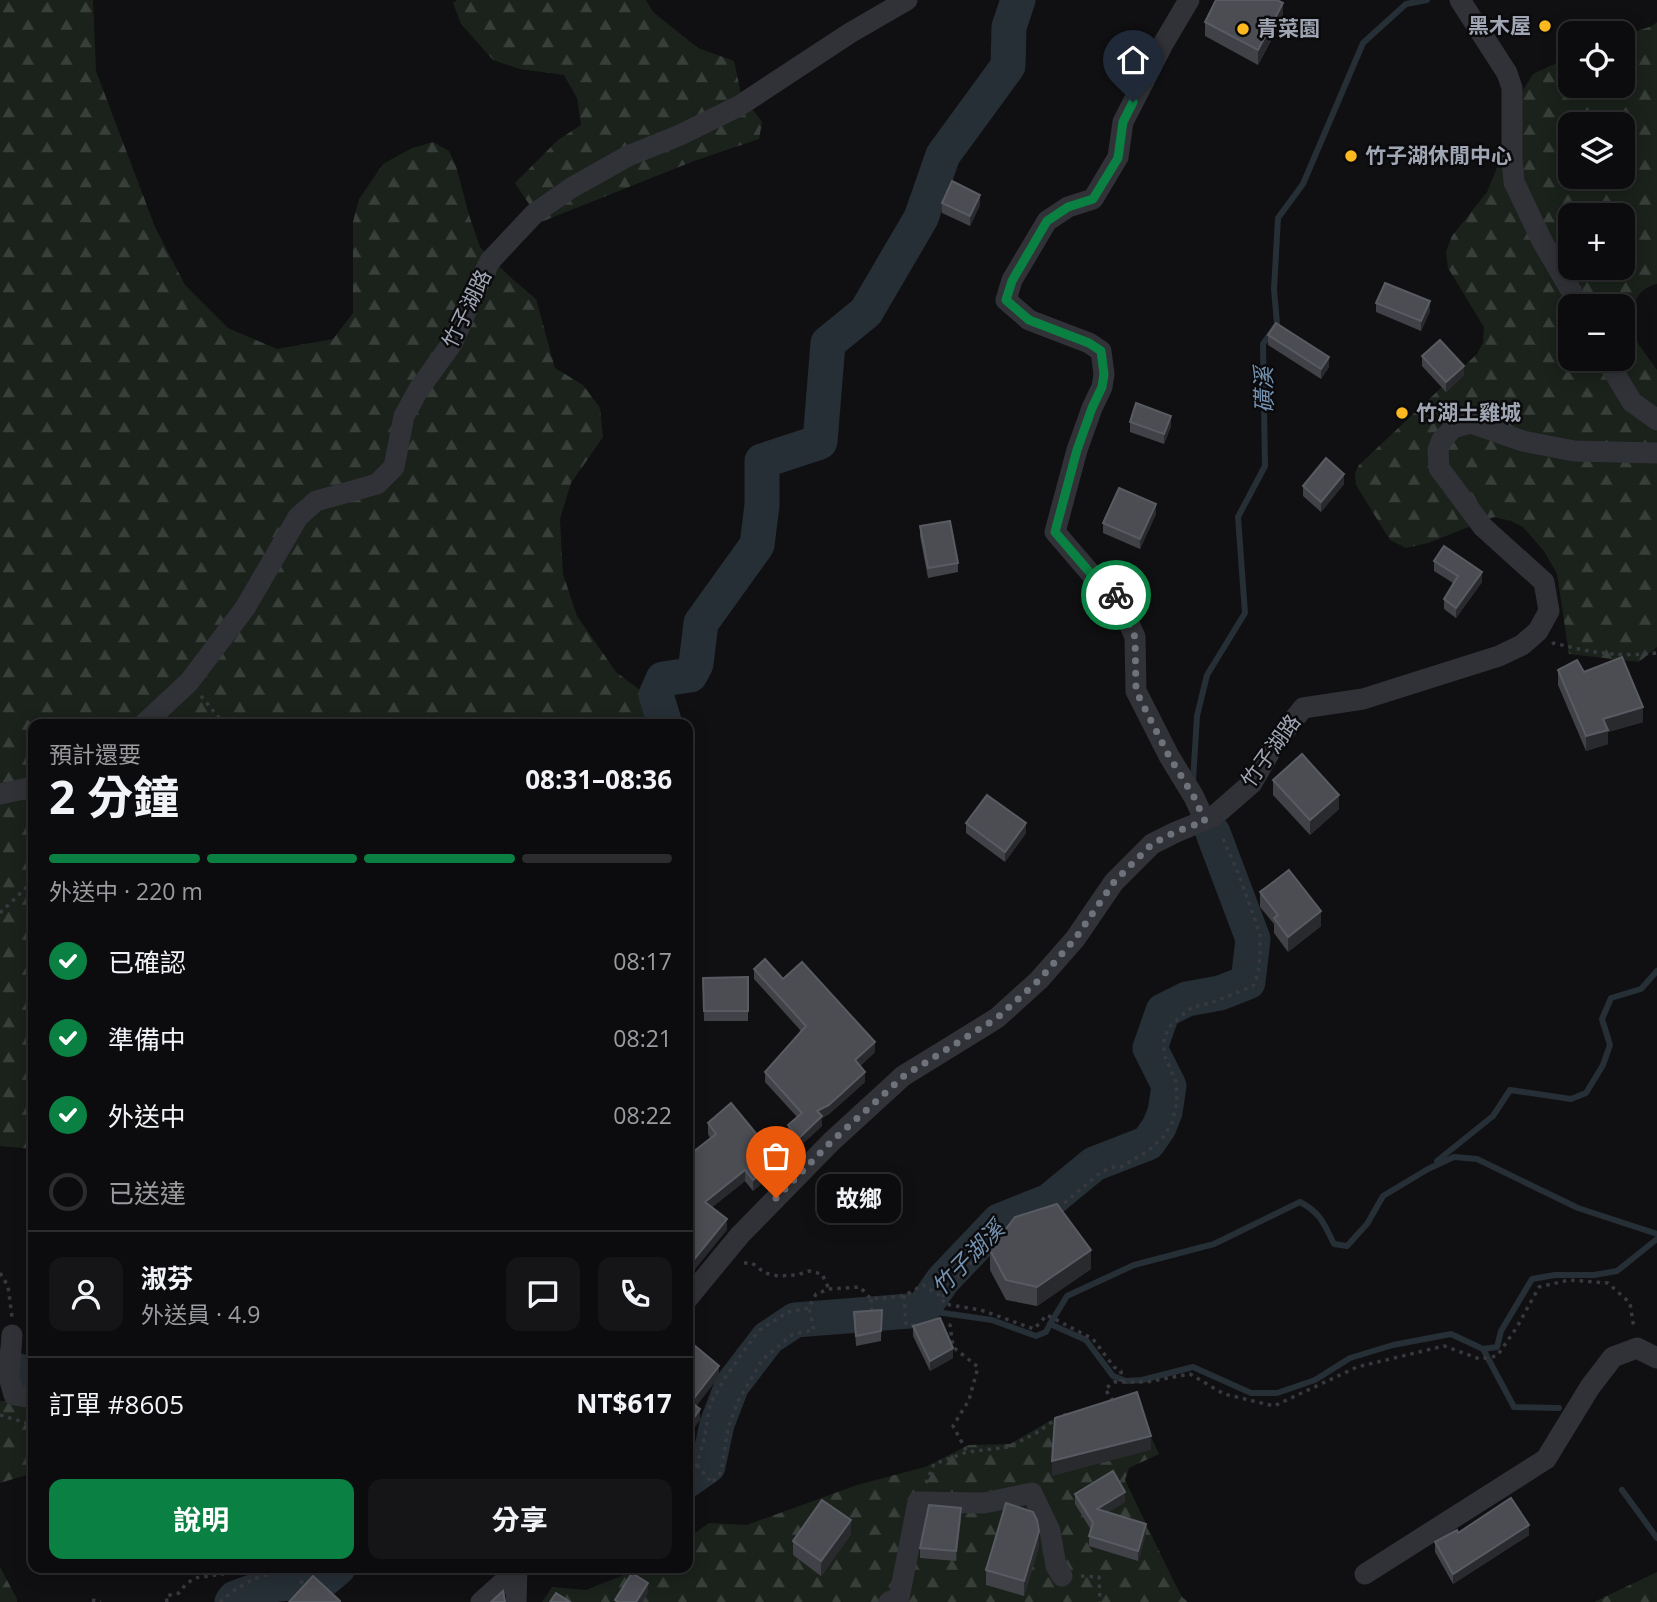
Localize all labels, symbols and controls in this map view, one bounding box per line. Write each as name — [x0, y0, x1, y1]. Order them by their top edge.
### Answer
place label: 黑木屋 — [1468, 11, 1531, 39]
place label: 青菜園 — [1257, 14, 1320, 42]
marker: 黑木屋 — [1537, 18, 1553, 34]
marker: 青菜園 — [1235, 21, 1251, 37]
map controls — [1558, 21, 1635, 371]
button: locate — [1558, 21, 1635, 98]
pin — [1103, 30, 1163, 102]
icon: home — [1114, 41, 1152, 79]
button: layers — [1558, 112, 1635, 189]
place label: 竹子湖休閒中心 — [1365, 141, 1512, 169]
marker: 竹子湖休閒中心 — [1343, 148, 1359, 164]
button: + — [1558, 203, 1635, 280]
street label: 竹子湖路 — [435, 265, 497, 352]
button: − — [1558, 294, 1635, 371]
water label: 磺溪 — [1247, 364, 1279, 413]
place label: 竹湖土雞城 — [1416, 398, 1521, 426]
marker: 竹湖土雞城 — [1394, 405, 1410, 421]
courier — [1081, 560, 1151, 630]
icon: bike — [1097, 576, 1135, 614]
street label: 竹子湖路 — [1234, 708, 1306, 793]
text: 預計還要 — [49, 738, 141, 770]
text: 08:31–08:36 — [525, 761, 672, 797]
text: 2 分鐘 — [49, 765, 179, 827]
text: 外送中 · 220 m — [49, 875, 203, 907]
icon: check — [49, 942, 87, 980]
text: 已確認 — [108, 944, 186, 980]
text: 08:17 — [613, 945, 672, 977]
icon: check — [49, 1019, 87, 1057]
text: 準備中 — [108, 1021, 186, 1057]
text: 08:21 — [613, 1022, 672, 1054]
icon: check — [49, 1096, 87, 1134]
text: 外送中 — [108, 1098, 186, 1134]
text: 08:22 — [613, 1099, 672, 1131]
pin — [746, 1126, 806, 1198]
icon: bag — [757, 1137, 795, 1175]
callout: 故鄉 — [818, 1174, 902, 1222]
text: 已送達 — [108, 1175, 186, 1211]
text: 故鄉 — [836, 1182, 882, 1214]
water label: 竹子湖溪 — [924, 1211, 1013, 1302]
button: person — [49, 1257, 123, 1331]
button: chat — [506, 1257, 580, 1331]
button: phone — [598, 1257, 672, 1331]
text: 淑芬 — [141, 1260, 193, 1296]
text: 外送員 · 4.9 — [141, 1298, 260, 1330]
text: NT$617 — [576, 1385, 672, 1421]
text: 訂單 #8605 — [49, 1386, 184, 1422]
button: 說明 — [49, 1479, 354, 1559]
button: 分享 — [368, 1479, 672, 1559]

